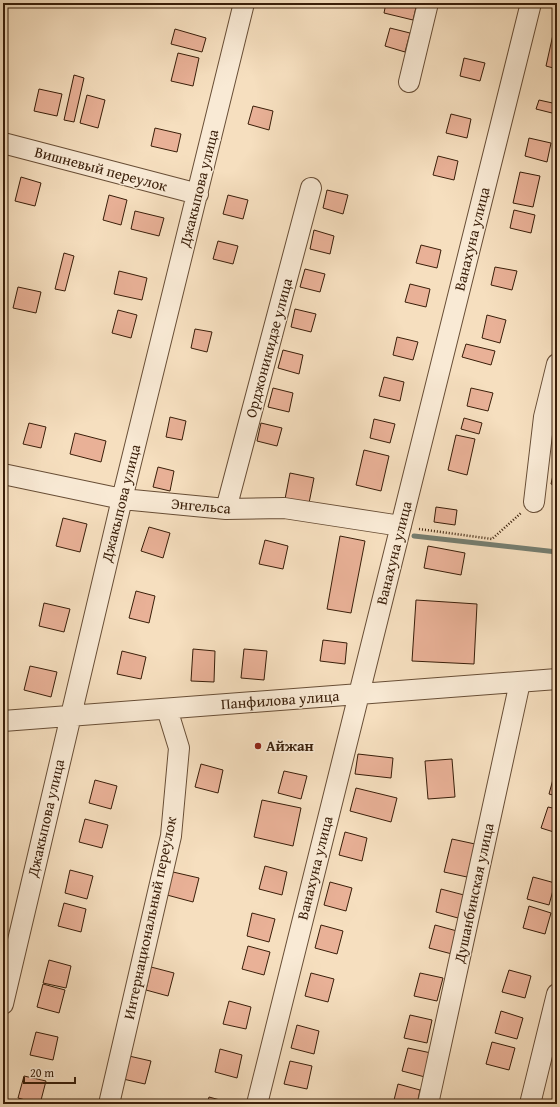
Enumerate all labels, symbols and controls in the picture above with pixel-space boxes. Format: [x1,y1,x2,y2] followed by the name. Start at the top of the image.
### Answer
[174,126,223,250] street label: Джакыпова улица
[32,141,170,196] street label: Вишневый переулок
[448,184,495,293] street label: Ванахуна улица
[240,275,297,420] street label: Орджоникидзе улица
[96,441,145,565] street label: Джакыпова улица
[170,492,233,519] street label: Энгельса
[370,498,417,607] street label: Ванахуна улица
[220,685,341,714] street label: Панфилова улица
[266,735,314,756] place label: Айжан
[253,741,263,751] marker: Айжан
[22,756,69,880] street label: Джакыпова улица
[291,813,338,922] street label: Ванахуна улица
[118,814,181,1021] street label: Интернациональный переулок
[448,820,499,966] street label: Душанбинская улица
[24,1059,75,1085] scale bar
[30,1064,54,1081] text: 20 m

